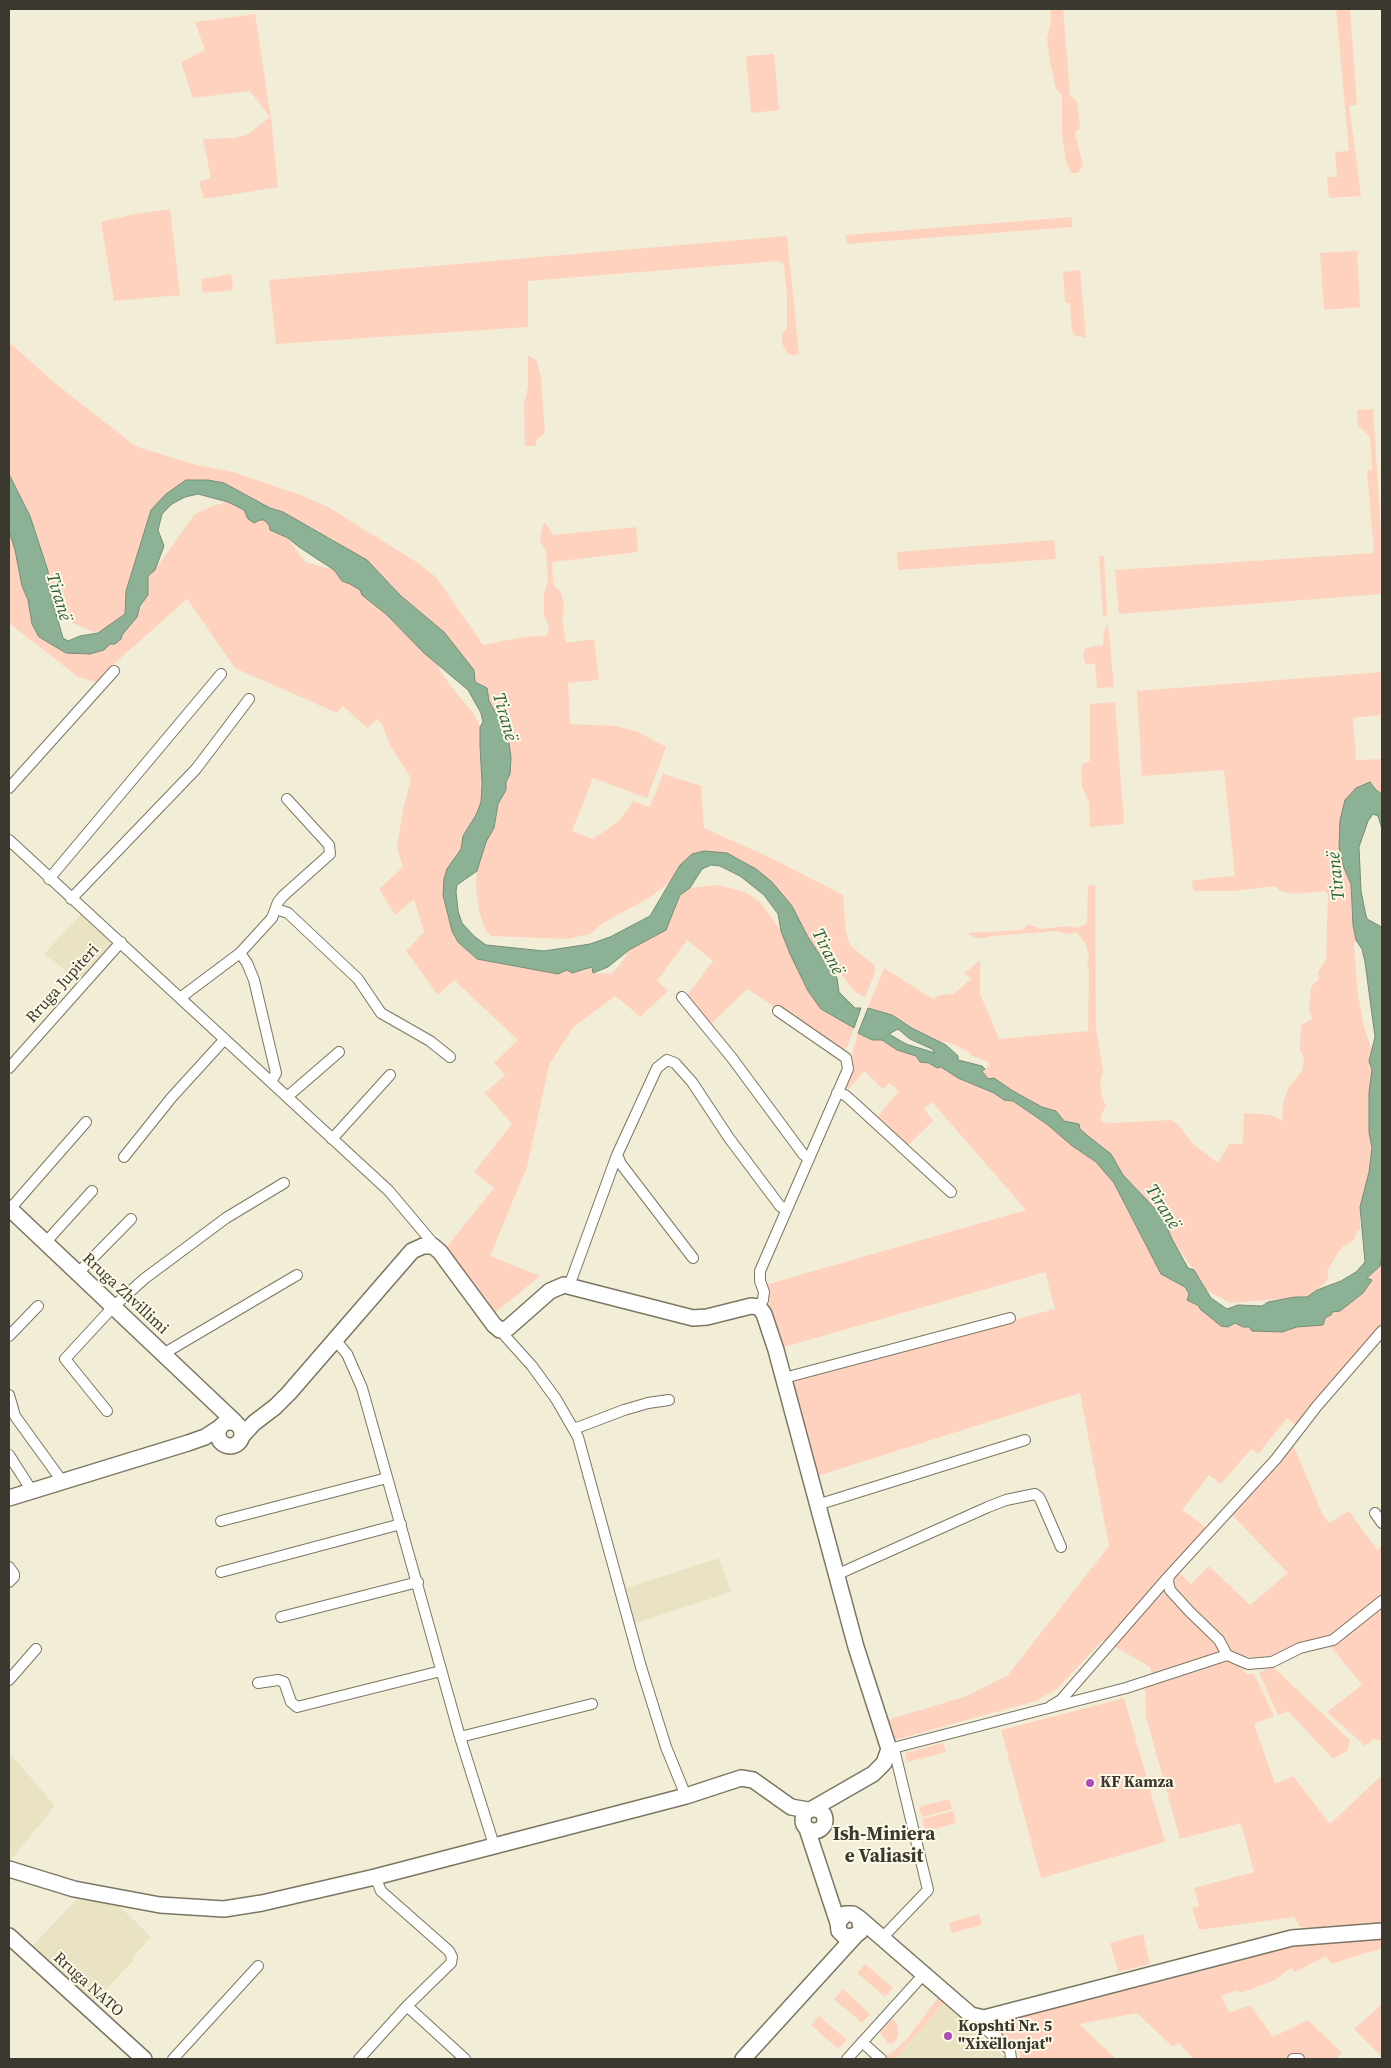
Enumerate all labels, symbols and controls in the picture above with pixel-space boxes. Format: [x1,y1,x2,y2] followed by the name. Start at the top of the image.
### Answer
[41,570,75,624] water label: Tiranë
[487,691,521,743] water label: Tiranë
[1324,851,1350,901] water label: Tiranë
[806,925,848,979] water label: Tiranë
[22,940,104,1028] street label: Rruga Jupiteri
[1140,1181,1184,1233] water label: Tiranë
[78,1249,172,1339] street label: Rruga Zhvillimi
[1100,1773,1174,1793] place label: KF Kamza
[1084,1777,1096,1789] marker: KF Kamza
[833,1824,935,1868] district label: Ish-Miniera e Valiasit
[49,1948,127,2022] street label: Rruga NATO
[958,2017,1052,2055] place label: Kopshti Nr. 5 "Xixëllonjat"
[942,2030,954,2042] marker: Kopshti Nr. 5 "Xixëllonjat"

